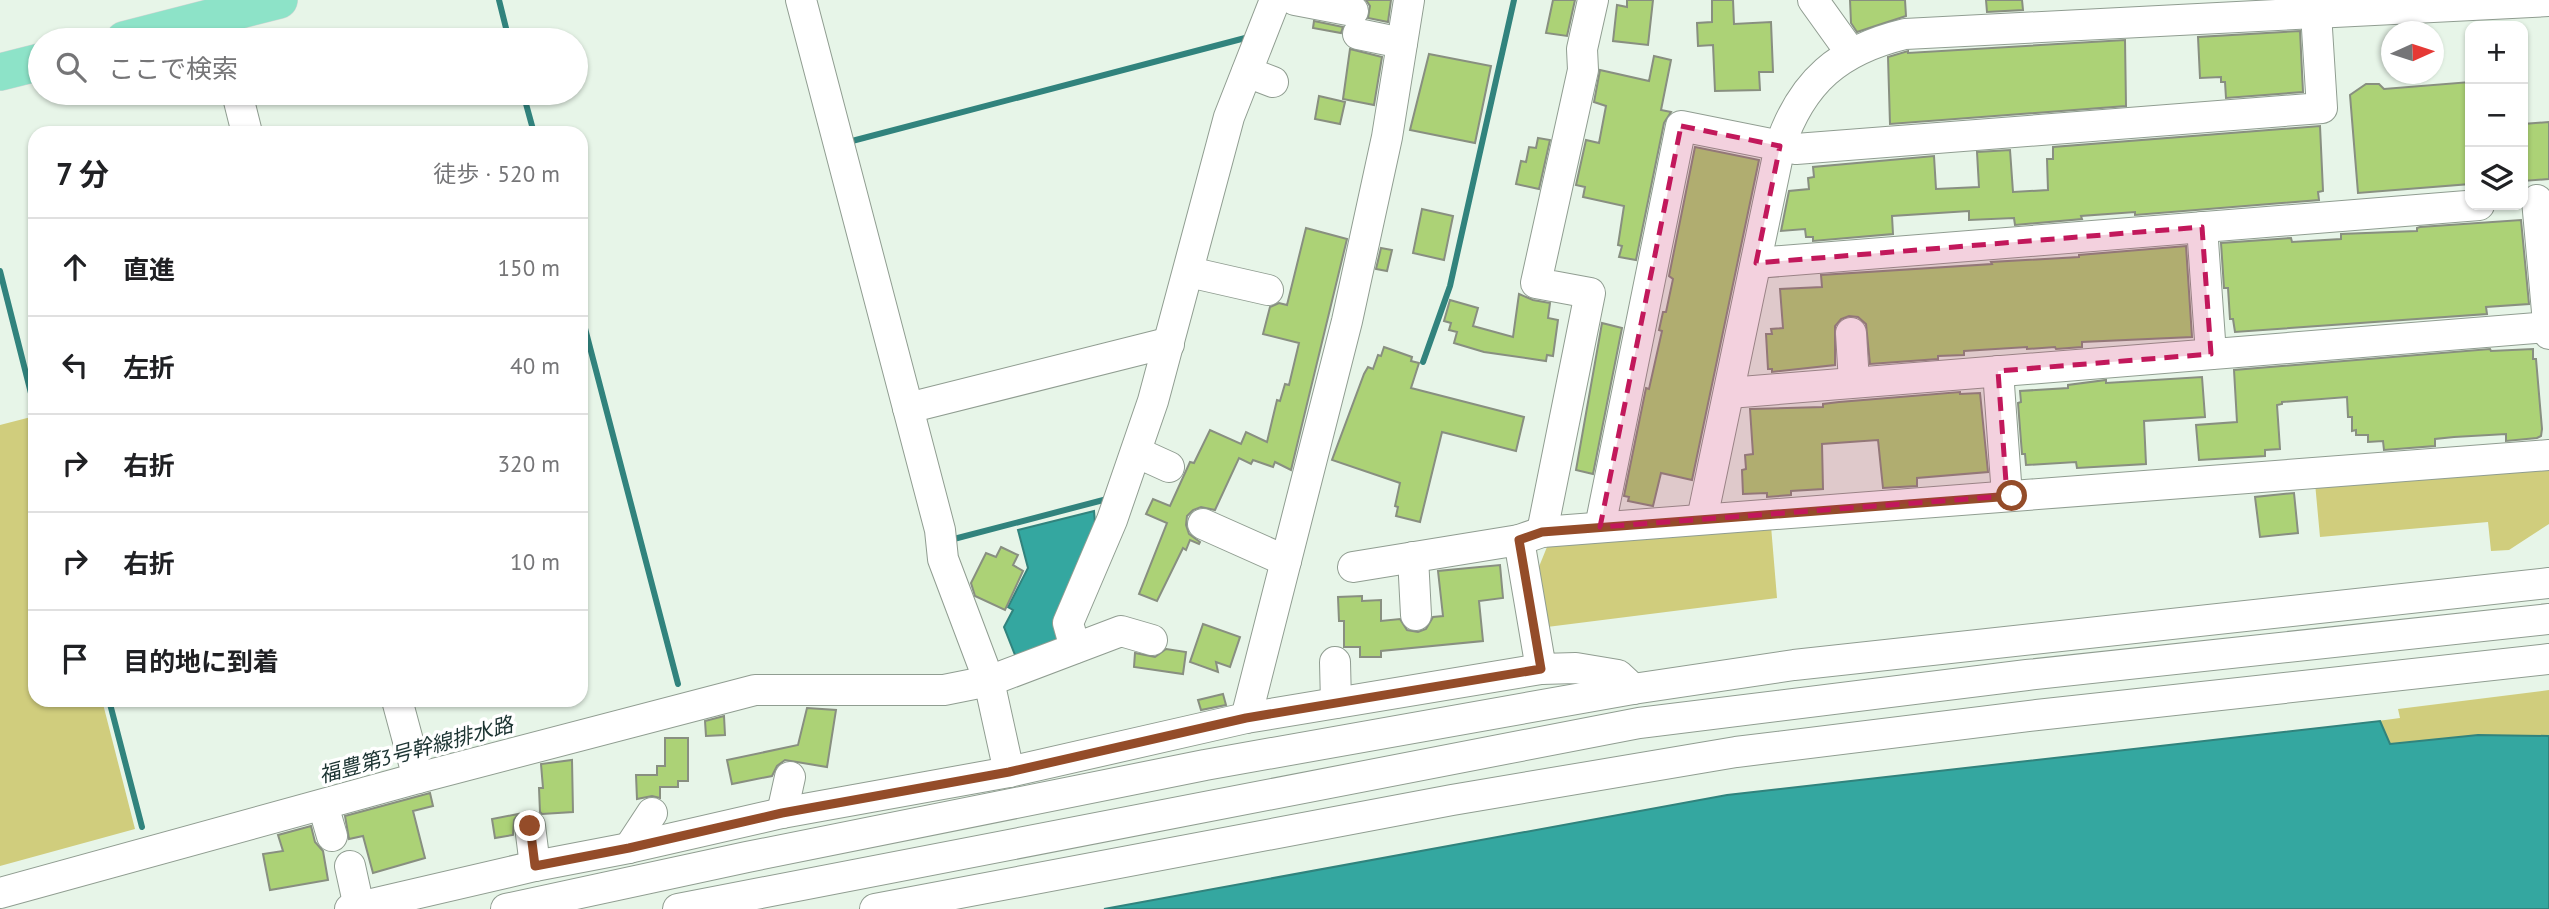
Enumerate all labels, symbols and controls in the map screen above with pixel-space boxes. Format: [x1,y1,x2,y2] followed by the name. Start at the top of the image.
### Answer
[2381,21,2444,84] north arrow
[2465,21,2528,210] map controls
[2465,21,2528,84] button: +
[28,28,588,105] search box
[52,48,90,86] icon: search
[108,52,238,85] text: ここで検索
[2465,84,2528,147] button: −
[2465,147,2528,210] button: layers
[56,154,109,193] text: 7 分
[433,159,560,188] text: 徒歩 · 520 m
[56,248,94,286] icon: ahead
[123,253,175,286] text: 直進
[498,253,560,282] text: 150 m
[56,346,94,384] icon: left
[123,351,175,384] text: 左折
[510,351,560,380] text: 40 m
[56,444,94,482] icon: right
[123,449,175,482] text: 右折
[498,449,560,478] text: 320 m
[1996,480,2027,511] route start
[56,542,94,580] icon: right
[123,547,175,580] text: 右折
[510,547,560,576] text: 10 m
[56,640,94,678] icon: arrive
[123,645,279,678] text: 目的地に到着
[316,710,518,788] water label: 福豊第3号幹線排水路
[514,810,545,841] route end

